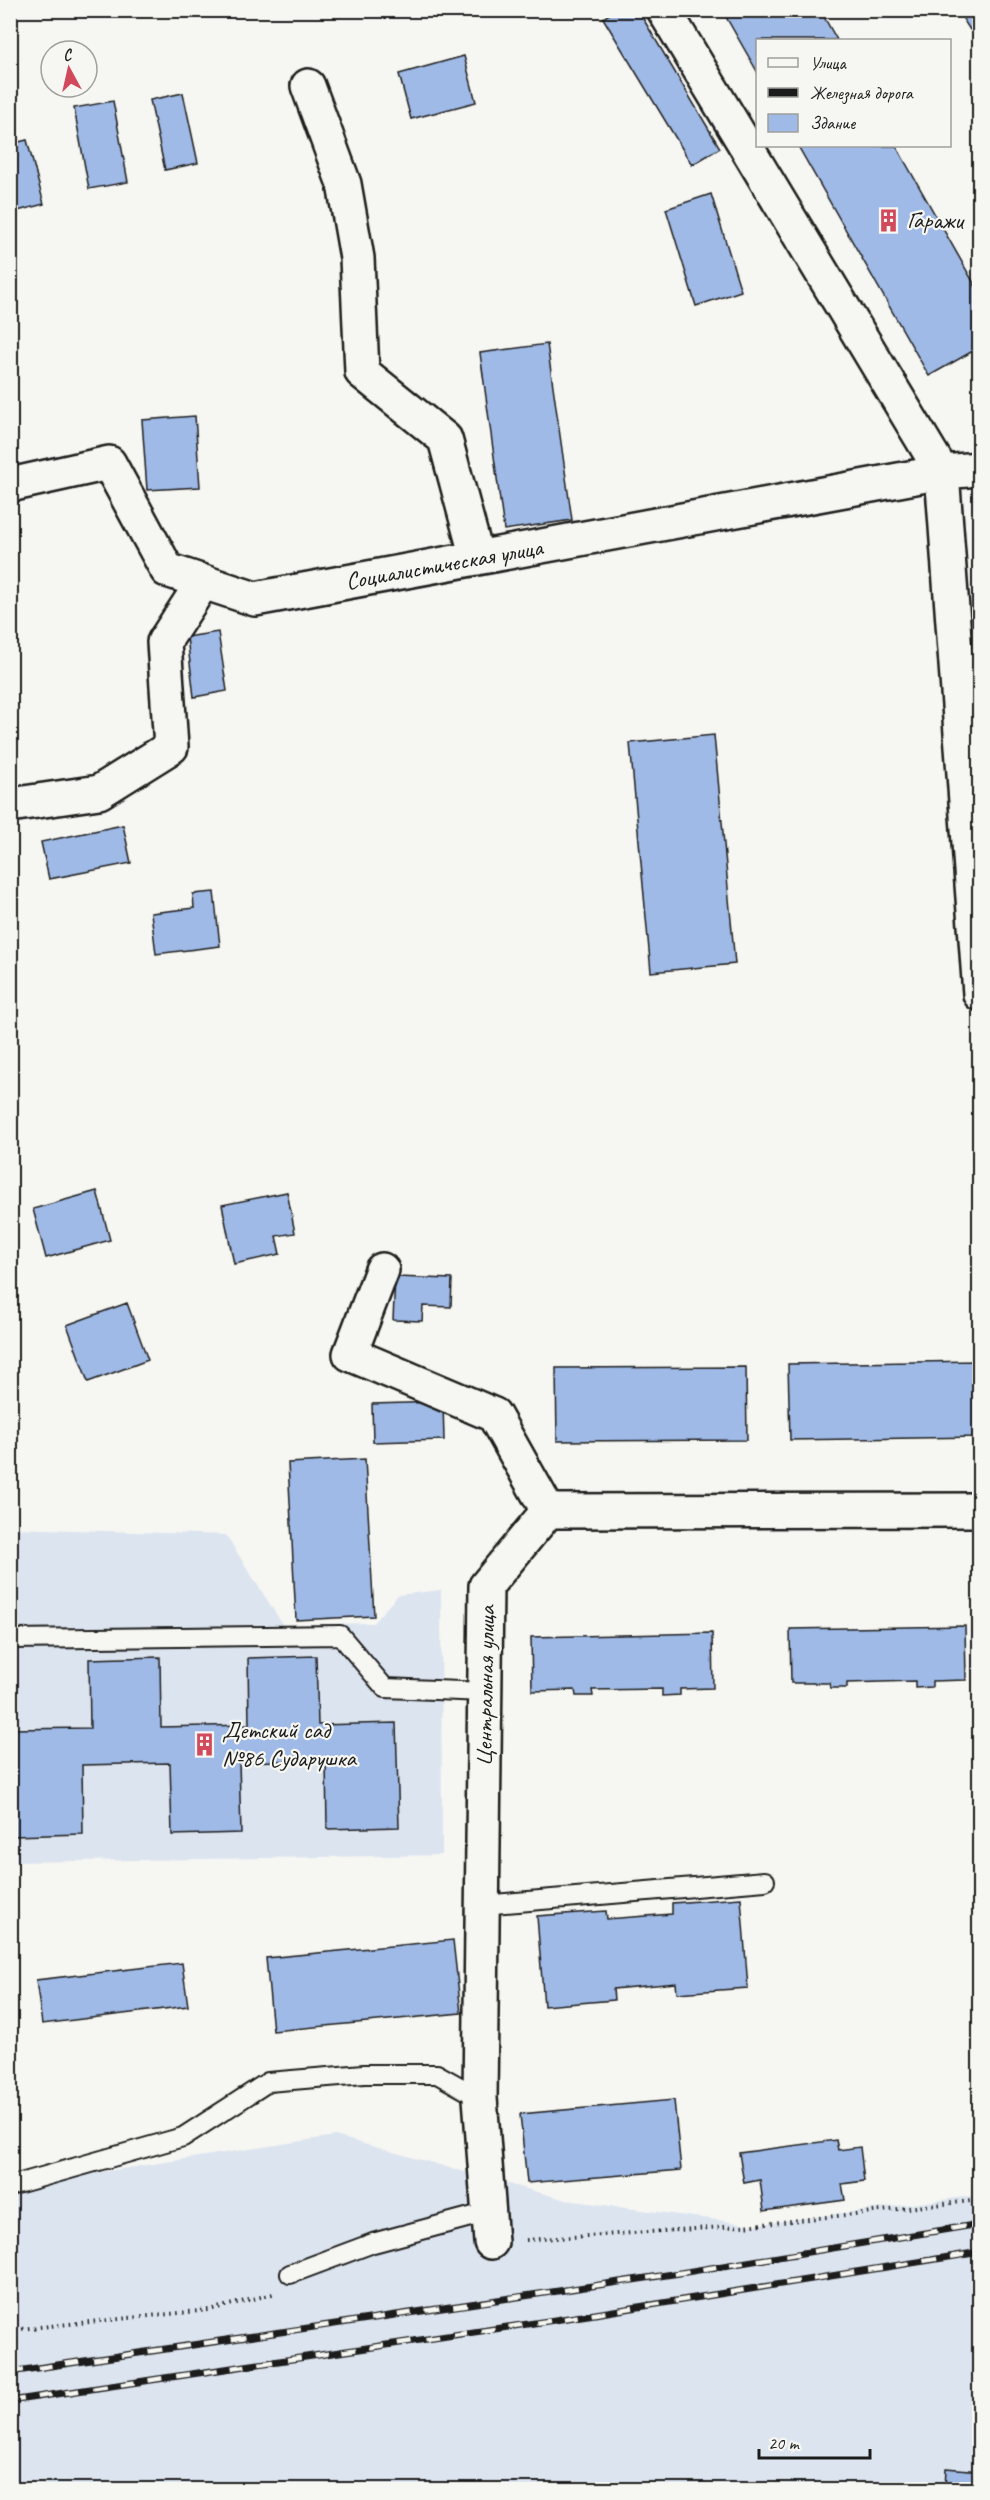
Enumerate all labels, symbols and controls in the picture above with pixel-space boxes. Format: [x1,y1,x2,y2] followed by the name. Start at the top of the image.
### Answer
[39,39,99,99] north arrow
[756,39,951,147] legend
[62,44,74,66] text: С
[810,52,847,74] text: Улица
[810,82,914,105] text: Железная дорога
[810,112,856,134] text: Здание
[907,205,965,235] place label: Гаражи
[876,207,902,233] building icon: Гаражи
[343,532,546,596] street label: Социалистическая улица
[469,1604,501,1767] street label: Центральная улица
[222,1715,357,1773] place label: Детский сад №86 Сударушка
[191,1731,217,1757] building icon: Детский сад №86 Сударушка
[759,2422,870,2460] scale bar
[768,2432,801,2454] text: 20 m

